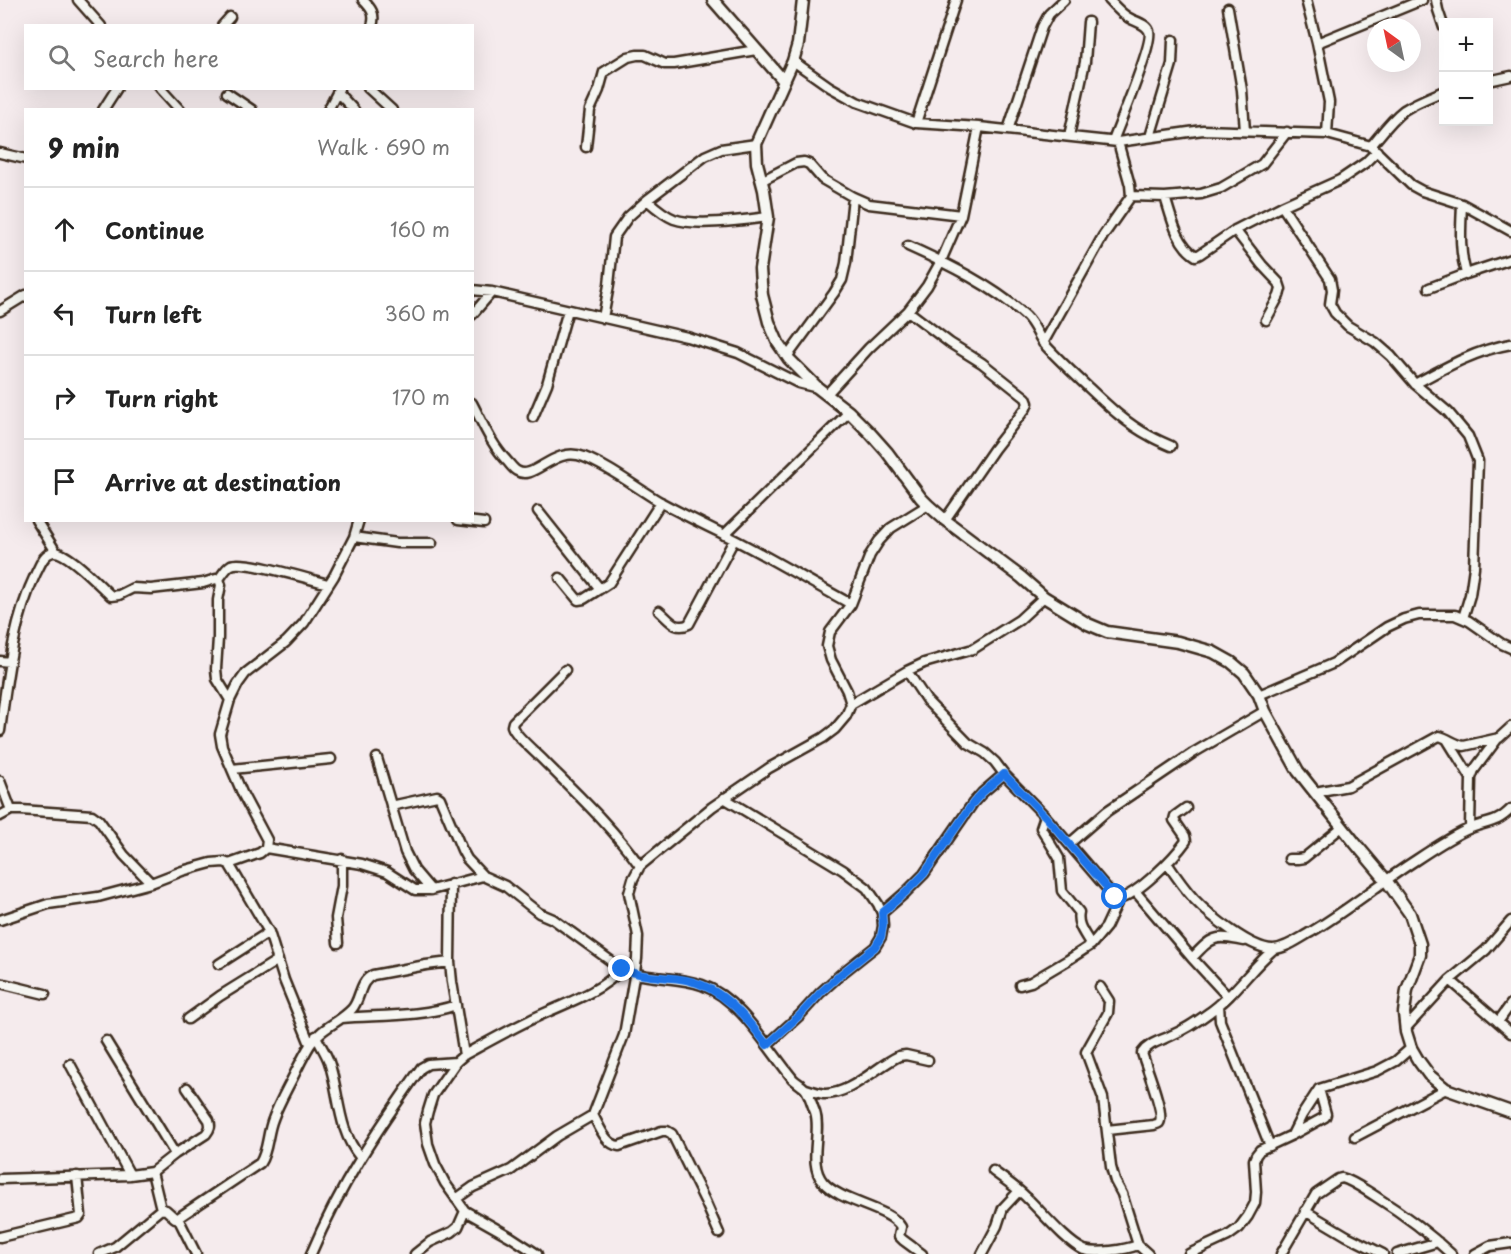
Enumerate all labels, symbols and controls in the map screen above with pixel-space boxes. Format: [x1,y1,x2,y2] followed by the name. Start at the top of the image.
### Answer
[1367,18,1421,72] north arrow
[1439,18,1493,126] map controls
[1439,18,1493,72] button: +
[24,24,474,90] search box
[45,41,78,74] icon: search
[93,41,219,74] text: Search here
[1439,72,1493,126] button: −
[48,128,120,167] text: 9 min
[317,132,450,162] text: Walk · 690 m
[48,213,81,246] icon: ahead
[105,213,204,246] text: Continue
[390,214,450,244] text: 160 m
[48,297,81,330] icon: left
[105,297,202,330] text: Turn left
[384,298,450,328] text: 360 m
[48,381,81,414] icon: right
[105,381,218,414] text: Turn right
[392,382,450,412] text: 170 m
[48,465,81,498] icon: arrive
[105,465,341,498] text: Arrive at destination
[1101,883,1127,909] route start
[608,955,634,981] route end

